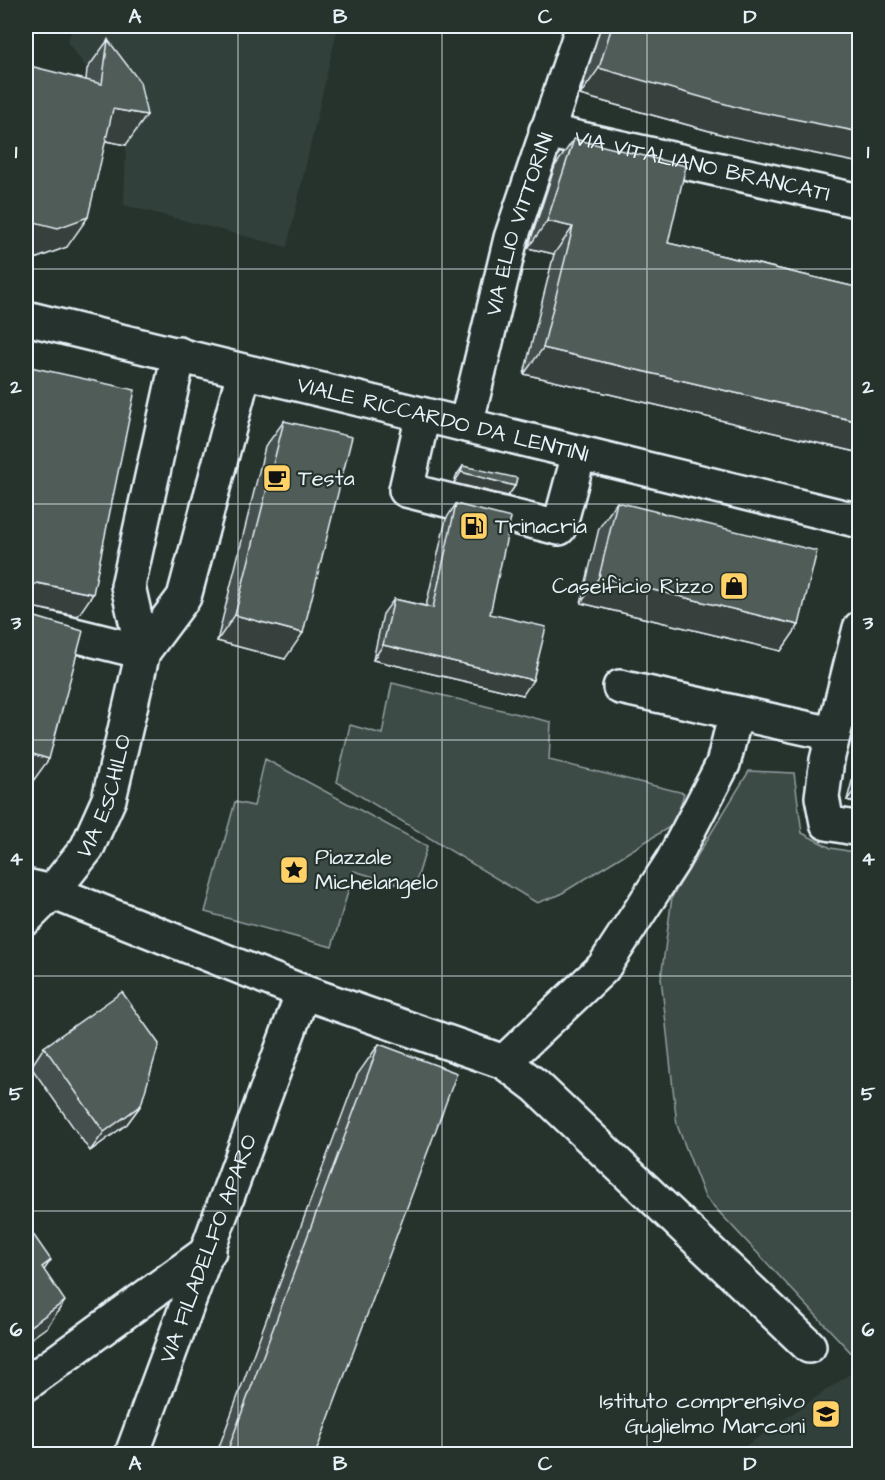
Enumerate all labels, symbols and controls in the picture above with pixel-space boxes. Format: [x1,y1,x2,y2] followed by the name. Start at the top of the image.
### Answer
[129,3,142,31] text: A
[333,3,348,31] text: B
[538,3,553,31] text: C
[744,3,757,31] text: D
[571,122,833,209] street label: VIA VITALIANO BRANCATI
[477,128,561,319] street label: VIA ELIO VITTORINI
[15,138,18,166] text: 1
[867,138,870,166] text: 1
[294,369,592,470] street label: VIALE RICCARDO DA LENTINI
[9,373,22,401] text: 2
[861,373,874,401] text: 2
[261,462,293,494] cafe icon: Testa
[298,463,355,494] place label: Testa
[458,510,490,542] fuel station icon: Trinacria
[495,511,587,542] place label: Trinacria
[718,570,750,602] shop icon: Caseificio Rizzo
[552,571,714,602] place label: Caseificio Rizzo
[10,609,22,637] text: 3
[862,609,874,637] text: 3
[69,731,139,865] street label: VIA ESCHILO
[315,842,439,899] place label: Piazzale Michelangelo
[9,845,23,873] text: 4
[861,845,875,873] text: 4
[278,854,310,886] place icon: Piazzale Michelangelo
[9,1080,24,1108] text: 5
[861,1080,876,1108] text: 5
[151,1130,265,1367] street label: VIA FILADELFO APARO
[10,1316,23,1344] text: 6
[862,1316,875,1344] text: 6
[599,1386,806,1443] place label: Istituto comprensivo Guglielmo Marconi
[810,1398,842,1430] school or university icon: Istituto comprensivo Guglielmo Marconi
[129,1450,142,1478] text: A
[333,1450,348,1478] text: B
[538,1450,553,1478] text: C
[744,1450,757,1478] text: D

